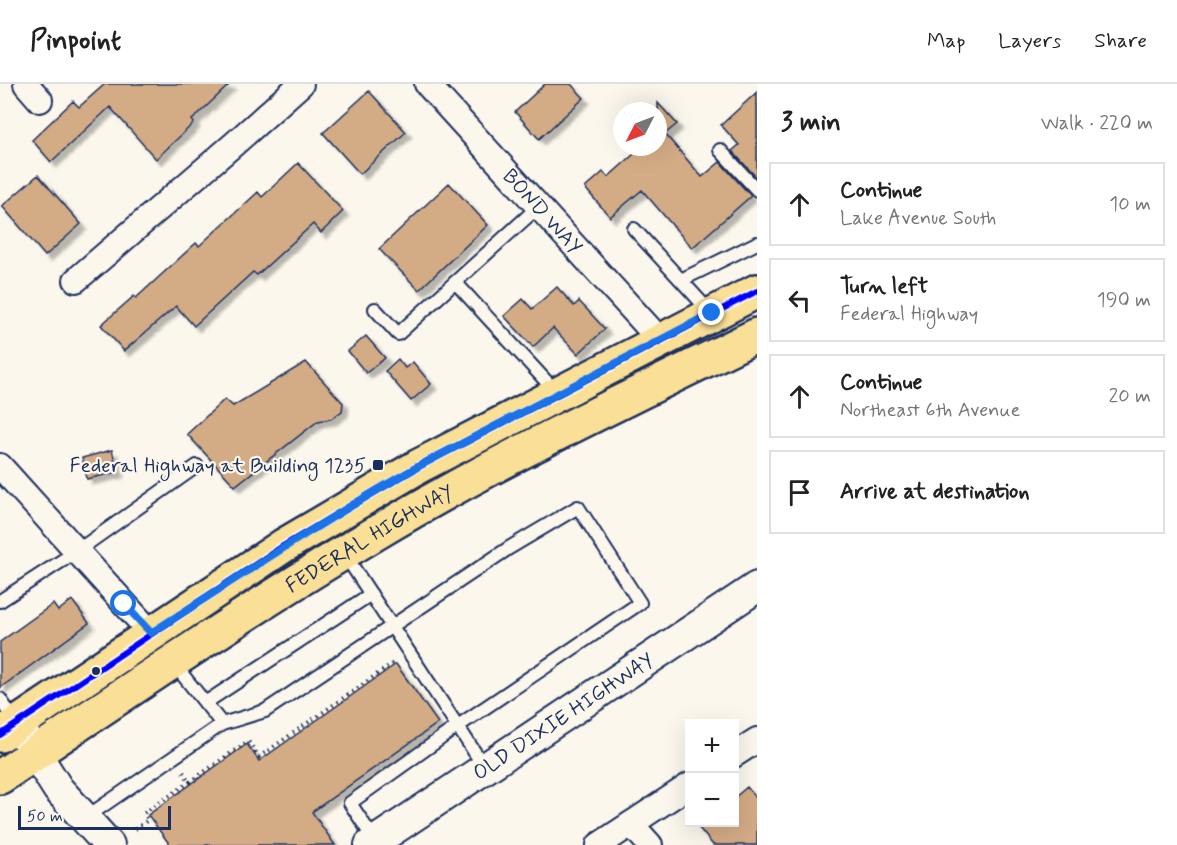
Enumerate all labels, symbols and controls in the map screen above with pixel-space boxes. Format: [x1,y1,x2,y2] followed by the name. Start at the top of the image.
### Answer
[30,23,121,60] text: Pinpoint
[927,27,965,55] text: Map
[998,27,1061,55] text: Layers
[1094,27,1147,55] text: Share
[613,102,667,156] north arrow
[781,106,841,140] text: 3 min
[1041,110,1153,137] text: Walk · 220 m
[496,163,589,261] street label: BOND WAY
[840,177,922,205] text: Continue
[783,188,816,221] icon: ahead
[1109,191,1151,218] text: 10 m
[840,205,996,232] text: Lake Avenue South
[840,273,928,301] text: Turn left
[783,284,816,317] icon: left
[1097,287,1151,314] text: 190 m
[698,299,724,325] route end
[840,301,978,328] text: Federal Highway
[840,369,922,397] text: Continue
[783,380,816,413] icon: ahead
[1108,383,1151,410] text: 20 m
[840,397,1020,424] text: Northeast 6th Avenue
[70,452,366,481] place label: Federal Highway at Building 1235
[371,458,385,472] marker: Federal Highway at Building 1235
[783,476,816,509] icon: arrive
[280,478,459,600] street label: FEDERAL HIGHWAY
[840,478,1030,506] text: Arrive at destination
[110,590,136,616] route start
[468,647,660,788] street label: OLD DIXIE HIGHWAY
[90,665,102,677] unlabelled marker
[685,719,739,827] map controls
[685,719,739,773] button: +
[685,773,739,827] button: −
[18,803,171,830] scale bar
[27,806,63,827] text: 50 m

